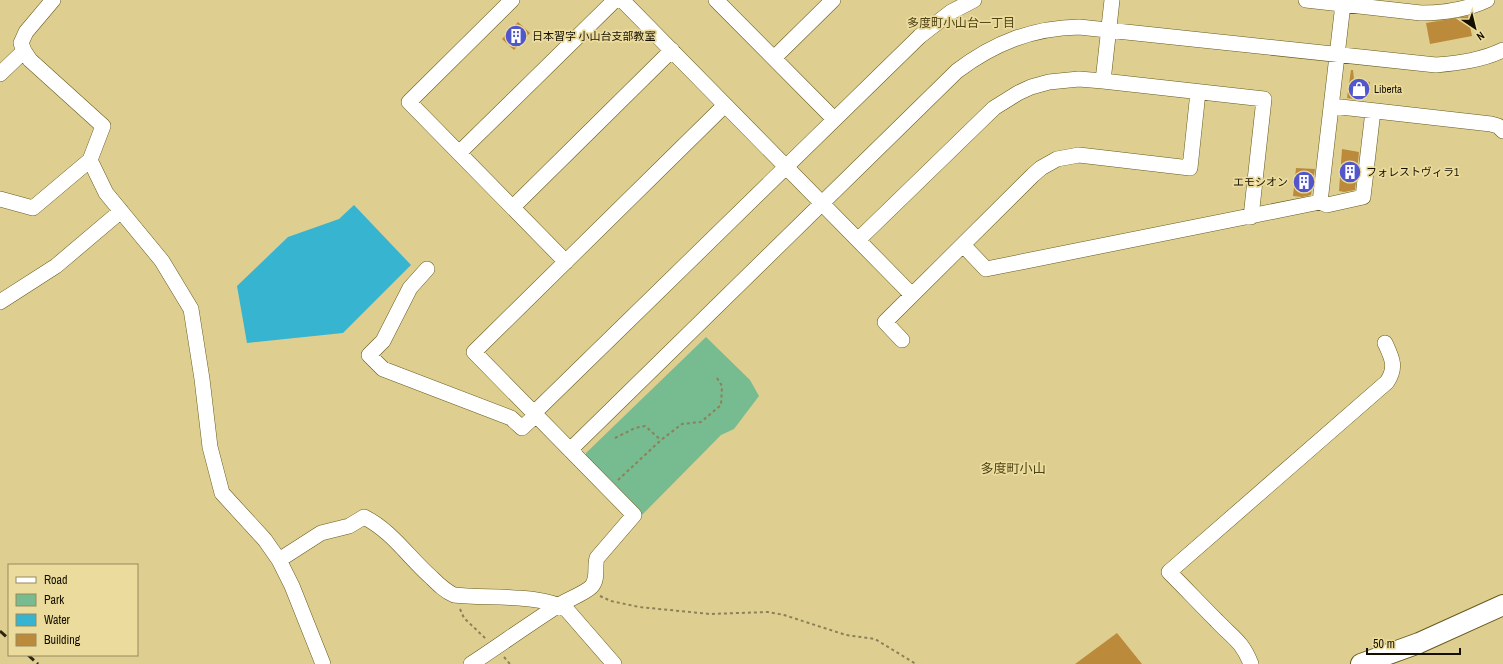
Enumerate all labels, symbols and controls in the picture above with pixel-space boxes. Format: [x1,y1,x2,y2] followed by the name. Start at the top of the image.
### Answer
[1455,8,1495,48] north arrow
[907,15,1015,31] district label: 多度町小山台一丁目
[503,23,529,49] building icon: 日本習字 小山台支部教室
[532,29,656,43] place label: 日本習字 小山台支部教室
[1474,29,1487,44] text: N
[1346,76,1372,102] shop icon: Liberta
[1374,82,1402,96] place label: Liberta
[1337,159,1363,185] building icon: フォレストヴィラ1
[1366,165,1459,179] place label: フォレストヴィラ1
[1291,169,1317,195] building icon: エモシオン
[1233,175,1288,189] place label: エモシオン
[980,460,1046,477] district label: 多度町小山
[8,564,138,656] legend
[44,572,68,588] text: Road
[44,592,64,608] text: Park
[44,612,71,628] text: Water
[1367,630,1460,656] scale bar
[44,632,81,648] text: Building
[1373,636,1395,652] text: 50 m

